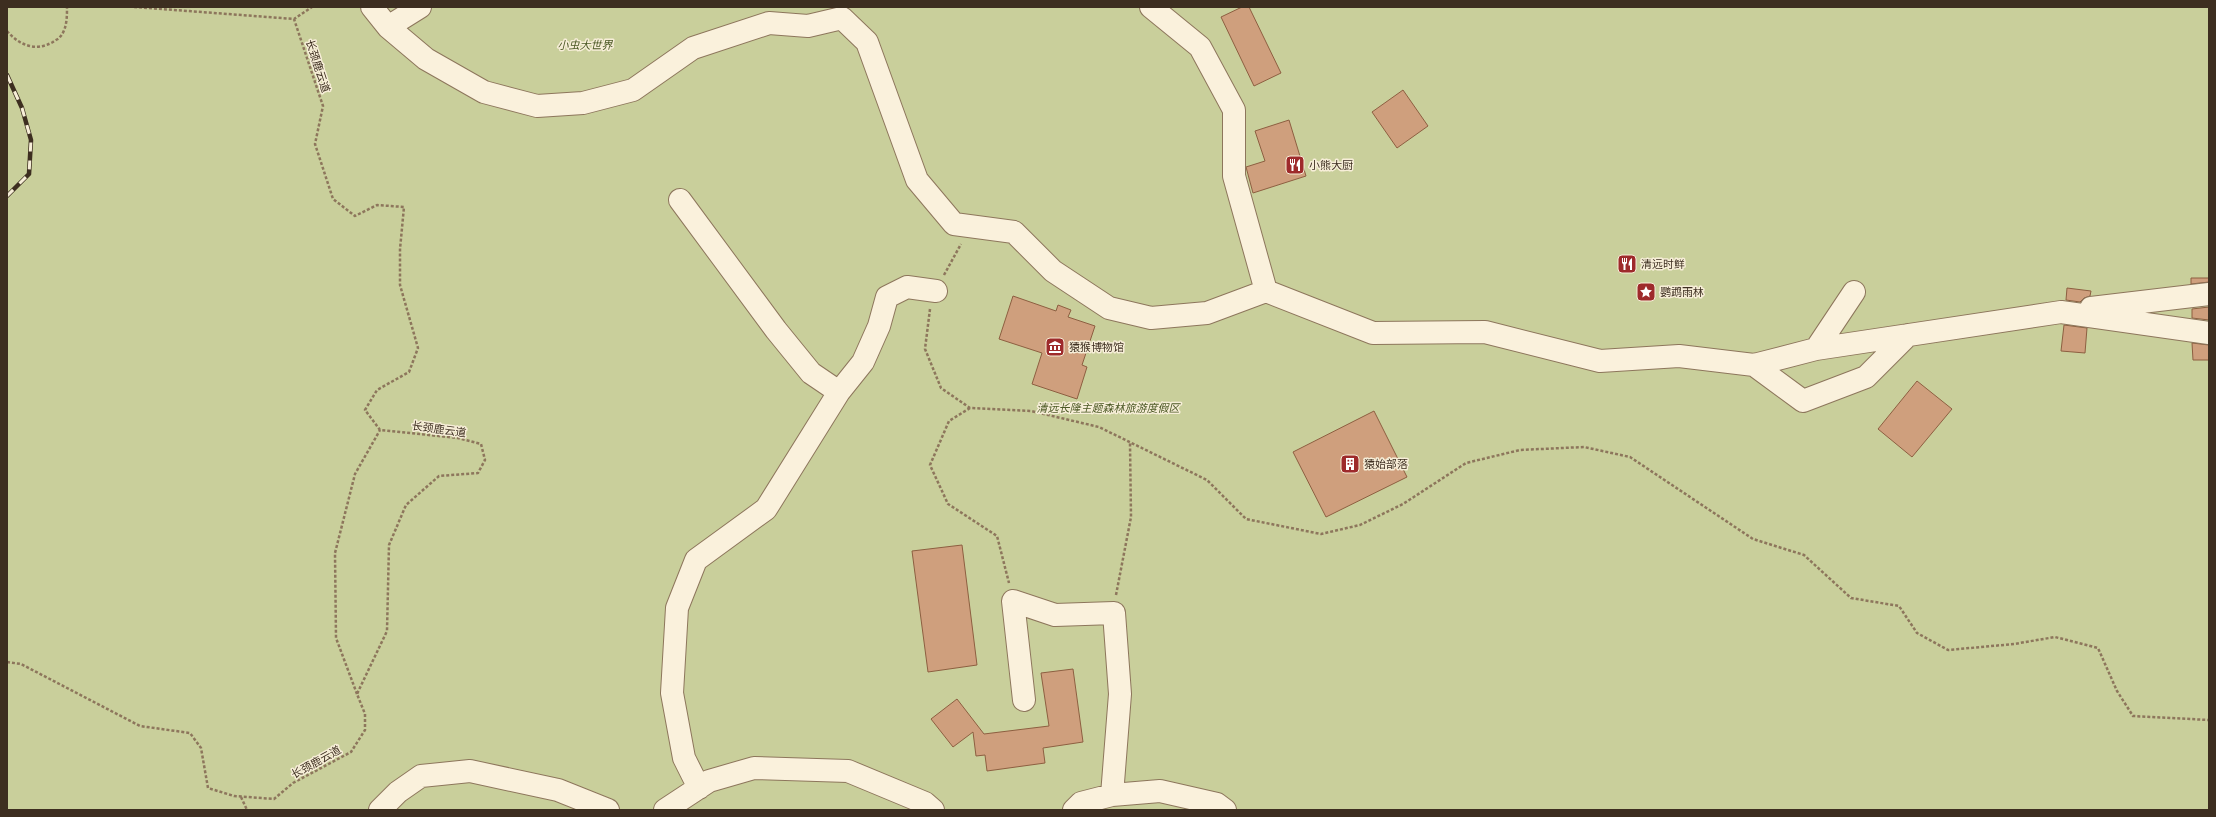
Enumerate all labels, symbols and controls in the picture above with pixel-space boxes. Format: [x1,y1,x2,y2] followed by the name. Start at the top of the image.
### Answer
[303,38,333,94] street label: 长颈鹿云道
[558,38,613,52] park label: 小虫大世界
[1284,154,1306,176] restaurant icon: 小熊大厨
[1309,158,1353,172] place label: 小熊大厨
[1616,253,1638,275] restaurant icon: 清远时鲜
[1641,257,1685,271] place label: 清远时鲜
[1635,281,1657,303] place icon: 鹦鹉雨林
[1660,285,1704,299] place label: 鹦鹉雨林
[1044,336,1066,358] museum icon: 猿猴博物馆
[1069,340,1124,354] place label: 猿猴博物馆
[1037,401,1181,415] park label: 清远长隆主题森林旅游度假区
[411,418,467,440] street label: 长颈鹿云道
[1339,453,1361,475] building icon: 猿始部落
[1364,457,1408,471] place label: 猿始部落
[289,743,343,781] street label: 长颈鹿云道

